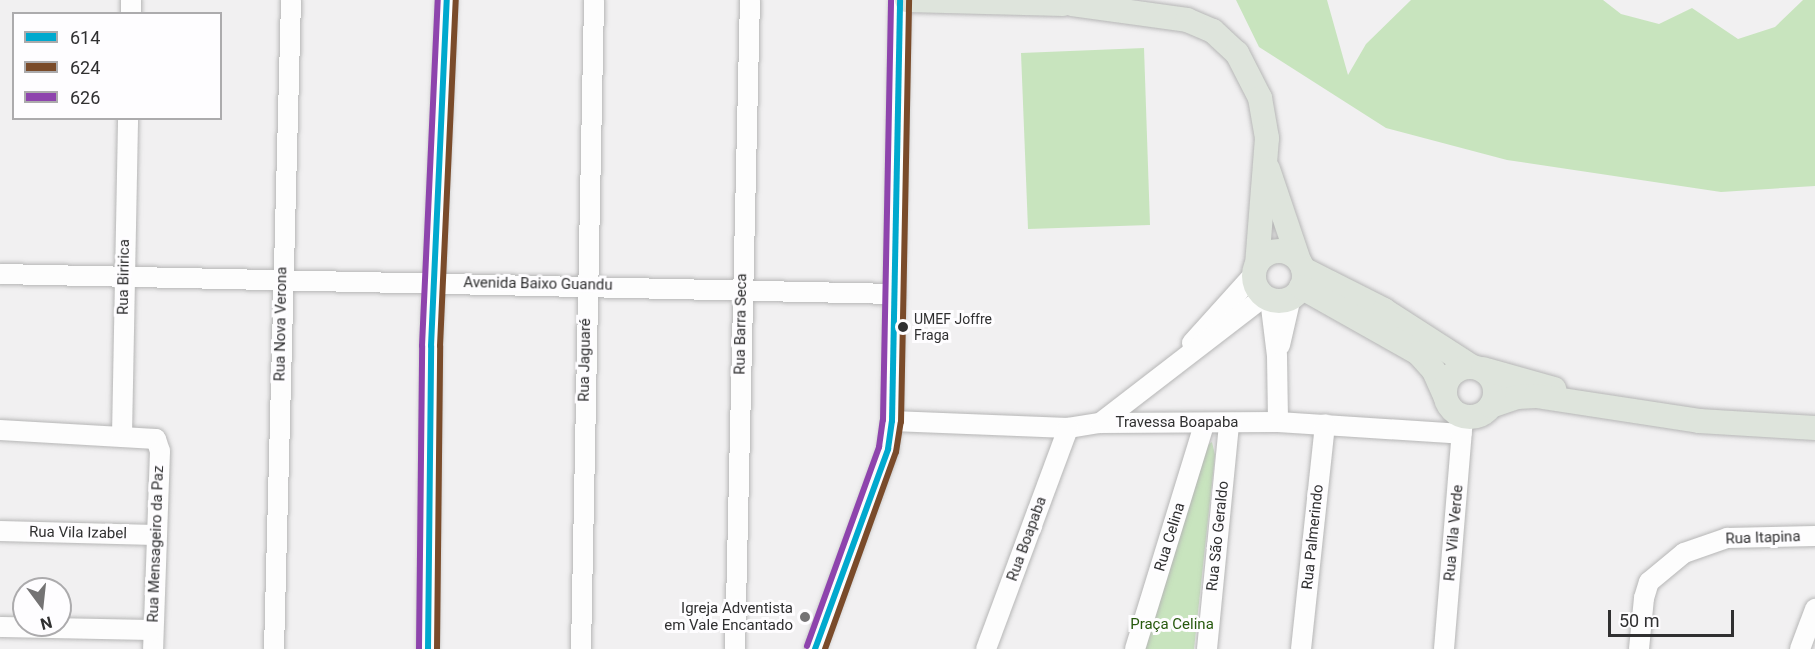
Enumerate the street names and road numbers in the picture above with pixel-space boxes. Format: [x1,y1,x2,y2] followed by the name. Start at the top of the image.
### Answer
[114,239,134,315] street label: Rua Biririca
[271,267,291,381] street label: Rua Nova Verona
[731,273,751,375] street label: Rua Barra Seca
[463,274,613,294] street label: Avenida Baixo Guandu
[575,318,595,402] street label: Rua Jaguaré
[1116,414,1238,432] street label: Travessa Boapaba
[144,465,168,623] street label: Rua Mensageiro da Paz
[1203,480,1233,592] street label: Rua São Geraldo
[1299,483,1327,591] street label: Rua Palmerindo
[1441,484,1467,582] street label: Rua Vila Verde
[1003,494,1051,584] street label: Rua Boapaba
[1151,500,1189,574] street label: Rua Celina
[29,523,127,543] street label: Rua Vila Izabel
[1725,528,1801,548] street label: Rua Itapina

